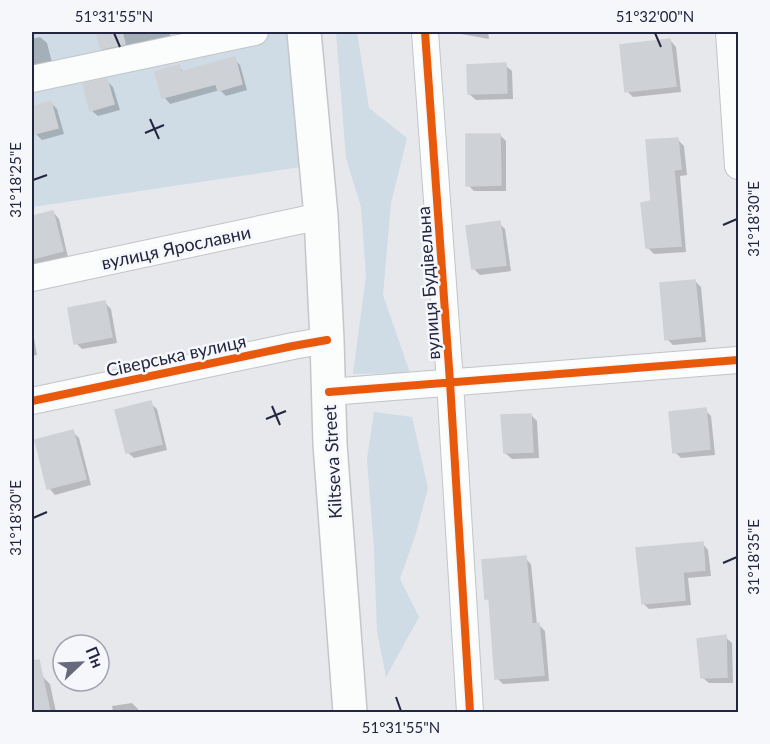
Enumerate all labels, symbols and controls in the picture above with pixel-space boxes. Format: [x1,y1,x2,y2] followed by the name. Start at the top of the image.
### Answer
[75,7,153,25] text: 51°31'55"N
[616,7,694,25] text: 51°32'00"N
[6,142,24,218] text: 31°18'25"E
[744,181,762,257] text: 31°18'30"E
[412,206,444,360] street label: вулиця Будівельна
[99,220,253,274] street label: вулиця Ярославни
[104,329,248,381] street label: Сіверська вулиця
[318,404,346,520] street label: Kiltseva Street
[6,480,24,556] text: 31°18'30"E
[744,519,762,595] text: 31°18'35"E
[51,633,111,693] north arrow
[82,644,108,670] text: Пн
[362,718,440,736] text: 51°31'55"N

